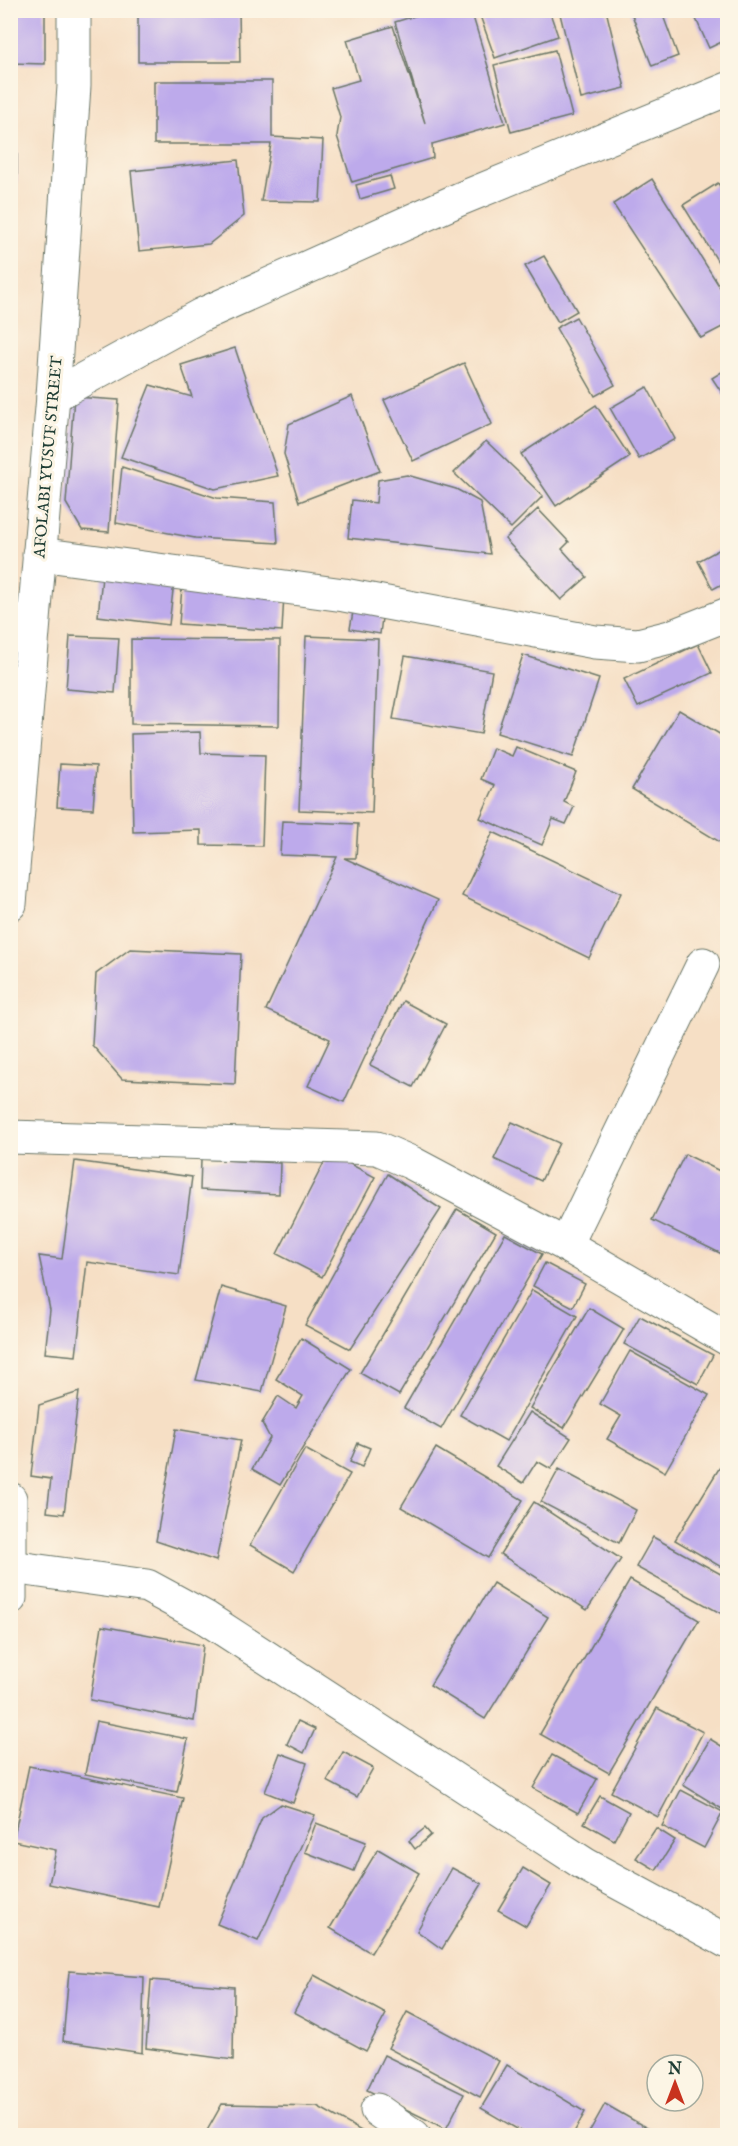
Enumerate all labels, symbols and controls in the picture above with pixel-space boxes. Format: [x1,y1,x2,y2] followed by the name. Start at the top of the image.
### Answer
[30,355,68,560] street label: AFOLABI YUSUF STREET
[645,2053,705,2113] north arrow
[667,2060,682,2080] text: N

